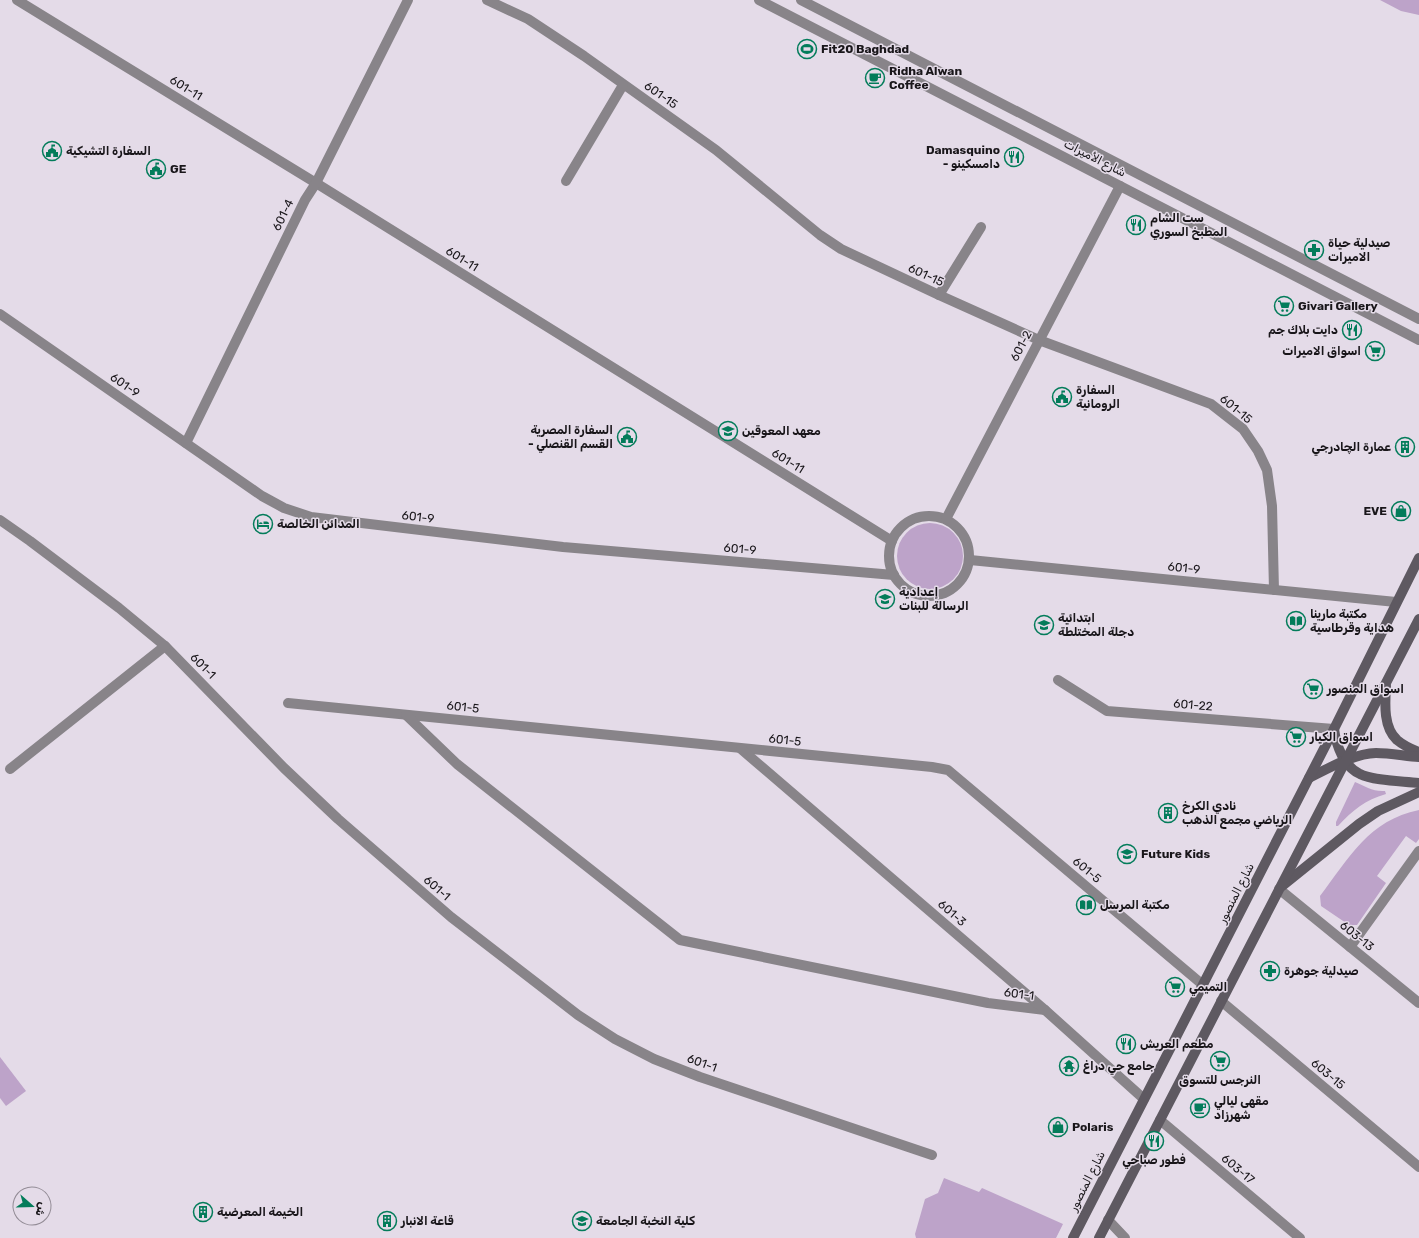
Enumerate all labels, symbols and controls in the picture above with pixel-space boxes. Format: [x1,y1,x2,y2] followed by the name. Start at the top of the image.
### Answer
[796,38,818,60] sports icon: Fit20 Baghdad
[821,42,909,56] place label: Fit20 Baghdad
[889,64,962,92] place label: Ridha Alwan Coffee
[864,67,886,89] cafe icon: Ridha Alwan Coffee
[167,73,205,103] street label: 601-11
[642,78,680,112] street label: 601-15
[1061,136,1128,181] street label: شارع الأميرات
[41,140,63,162] public building icon: السفارة التشيكية
[926,143,1000,171] place label: Damasquino - دامسكينو
[66,144,151,158] place label: السفارة التشيكية
[1003,146,1025,168] restaurant icon: Damasquino - دامسكينو
[145,158,167,180] public building icon: GE
[170,162,187,176] place label: GE
[269,197,297,233] street label: 601-4
[1150,211,1227,241] place label: ست الشام المطبخ السوري
[1125,214,1147,236] restaurant icon: ست الشام المطبخ السوري
[1328,236,1391,264] place label: صيدلية حياة الاميرات
[1303,239,1325,261] pharmacy icon: صيدلية حياة الاميرات
[443,244,481,274] street label: 601-11
[906,261,946,289] street label: 601-15
[1273,295,1295,317] supermarket icon: Givari Gallery
[1298,299,1378,313] place label: Givari Gallery
[1341,319,1363,341] restaurant icon: دايت بلاك جم
[1268,323,1338,338] place label: دايت بلاك جم
[1007,328,1035,364] street label: 601-2
[1364,340,1386,362] supermarket icon: اسواق الاميرات
[1282,344,1361,358] place label: اسواق الاميرات
[108,370,142,400] street label: 601-9
[1076,383,1120,411] place label: السفارة الرومانية
[1051,386,1073,408] public building icon: السفارة الرومانية
[1217,392,1255,426] street label: 601-15
[717,420,739,442] school or university icon: معهد المعوقين
[528,423,613,453] place label: السفارة المصرية - القسم القنصلي
[742,424,821,438] place label: معهد المعوقين
[616,426,638,448] public building icon: السفارة المصرية - القسم القنصلي
[1394,436,1416,458] building icon: عمارة الچادرجي
[1312,440,1391,456] place label: عمارة الچادرجي
[769,446,807,476] street label: 601-11
[1390,500,1412,522] shop icon: EVE
[1363,504,1387,518] place label: EVE
[401,508,435,526] street label: 601-9
[252,513,274,535] hotel icon: المدائن الخالصة
[277,517,360,531] place label: المدائن الخالصة
[723,541,757,557] street label: 601-9
[1167,559,1201,577] street label: 601-9
[899,585,969,613] place label: إعدادية الرسالة للبنات
[874,588,896,610] school or university icon: إعدادية الرسالة للبنات
[1310,607,1394,635] place label: مكتبة مارينا هداية وقرطاسية
[1285,610,1307,632] library icon: مكتبة مارينا هداية وقرطاسية
[1058,611,1134,639] place label: ابتدائية دجلة المختلطة
[1033,614,1055,636] school or university icon: ابتدائية دجلة المختلطة
[187,650,219,682] street label: 601-1
[1302,678,1324,700] supermarket icon: اسواق المنصور
[1326,682,1404,696] place label: اسواق المنصور
[1173,696,1213,714] street label: 601-22
[446,698,480,716] street label: 601-5
[1285,726,1307,748] supermarket icon: اسواق الكيار
[1309,730,1373,744] place label: اسواق الكيار
[768,731,802,749] street label: 601-5
[1182,799,1292,829] place label: نادي الكرخ الرياضي مجمع الذهب
[1157,802,1179,824] building icon: نادي الكرخ الرياضي مجمع الذهب
[1116,843,1138,865] school or university icon: Future Kids
[1141,847,1210,861] place label: Future Kids
[1070,854,1104,886] street label: 601-5
[1214,861,1259,927] street label: شارع المنصور
[421,873,453,903] street label: 601-1
[1075,894,1097,916] library icon: مكتبة المرسل
[935,897,969,929] street label: 601-3
[1100,898,1170,912] place label: مكتبة المرسل
[1337,918,1377,954] street label: 603-13
[1259,960,1281,982] pharmacy icon: صيدلية جوهرة
[1284,964,1359,978] place label: صيدلية جوهرة
[1164,976,1186,998] supermarket icon: التميمي
[1189,980,1227,996] place label: التميمي
[1003,985,1035,1003] street label: 601-1
[1115,1033,1137,1055] restaurant icon: مطعم العريش
[1140,1037,1213,1052] place label: مطعم العريش
[1209,1050,1231,1072] supermarket icon: النرجس للتسوق
[685,1051,719,1075] street label: 601-1
[1058,1055,1080,1077] temple icon: جامع حي دراغ
[1308,1056,1348,1092] street label: 603-15
[1083,1059,1155,1075] place label: جامع حي دراغ
[1179,1073,1261,1087] place label: النرجس للتسوق
[1214,1094,1269,1122] place label: مقهى ليالي شهرزاد
[1189,1097,1211,1119] cafe icon: مقهى ليالي شهرزاد
[1047,1116,1069,1138] shop icon: Polaris
[1072,1120,1114,1134] place label: Polaris
[1143,1130,1165,1152] restaurant icon: فطور صباحي
[1065,1149,1110,1215] street label: شارع المنصور
[1219,1151,1257,1187] street label: 603-17
[1122,1153,1186,1169] place label: فطور صباحي
[12,1186,52,1226] north arrow
[32,1200,49,1218] text: ش
[192,1201,214,1223] building icon: الخيمة المعرضية
[217,1205,303,1219] place label: الخيمة المعرضية
[376,1210,398,1232] building icon: قاعة الانبار
[571,1210,593,1232] school or university icon: كلية النخبة الجامعة
[400,1214,454,1228] place label: قاعة الانبار
[596,1214,695,1228] place label: كلية النخبة الجامعة

